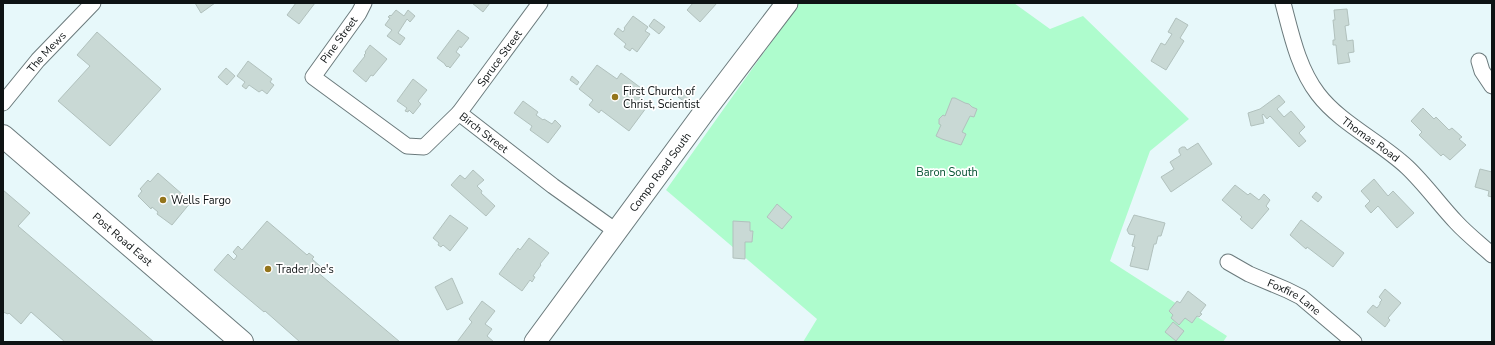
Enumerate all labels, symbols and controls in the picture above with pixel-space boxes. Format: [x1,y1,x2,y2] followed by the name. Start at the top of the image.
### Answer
[317,13,361,66] street label: Pine Street
[473,27,525,90] street label: Spruce Street
[23,28,69,76] street label: The Mews
[623,84,700,112] place label: First Church of Christ, Scientist
[610,92,620,102] marker: First Church of Christ, Scientist
[456,109,512,156] street label: Birch Street
[1339,113,1403,165] street label: Thomas Road
[626,129,694,215] street label: Compo Road South
[916,165,978,180] park label: Baron South
[171,193,231,208] place label: Wells Fargo
[158,195,168,205] marker: Wells Fargo
[90,209,156,269] street label: Post Road East
[276,262,334,277] place label: Trader Joe's
[263,264,273,274] marker: Trader Joe's
[1265,275,1324,318] street label: Foxfire Lane

